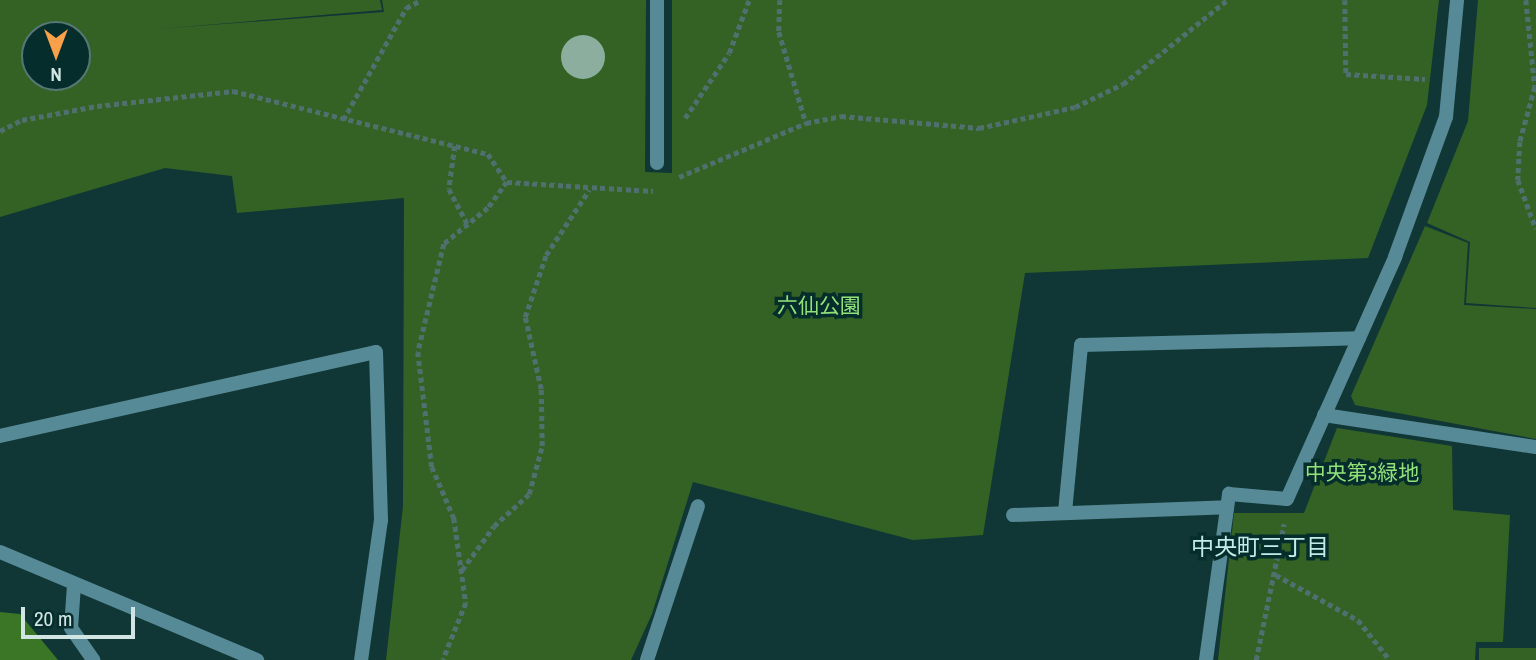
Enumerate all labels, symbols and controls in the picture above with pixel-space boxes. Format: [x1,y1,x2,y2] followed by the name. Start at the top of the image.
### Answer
[21,21,91,91] north arrow
[50,62,62,88] text: N
[777,293,861,319] park label: 六仙公園
[1305,460,1419,486] park label: 中央第3緑地
[1191,533,1329,561] district label: 中央町三丁目
[24,594,138,638] scale bar
[34,604,72,633] text: 20 m

